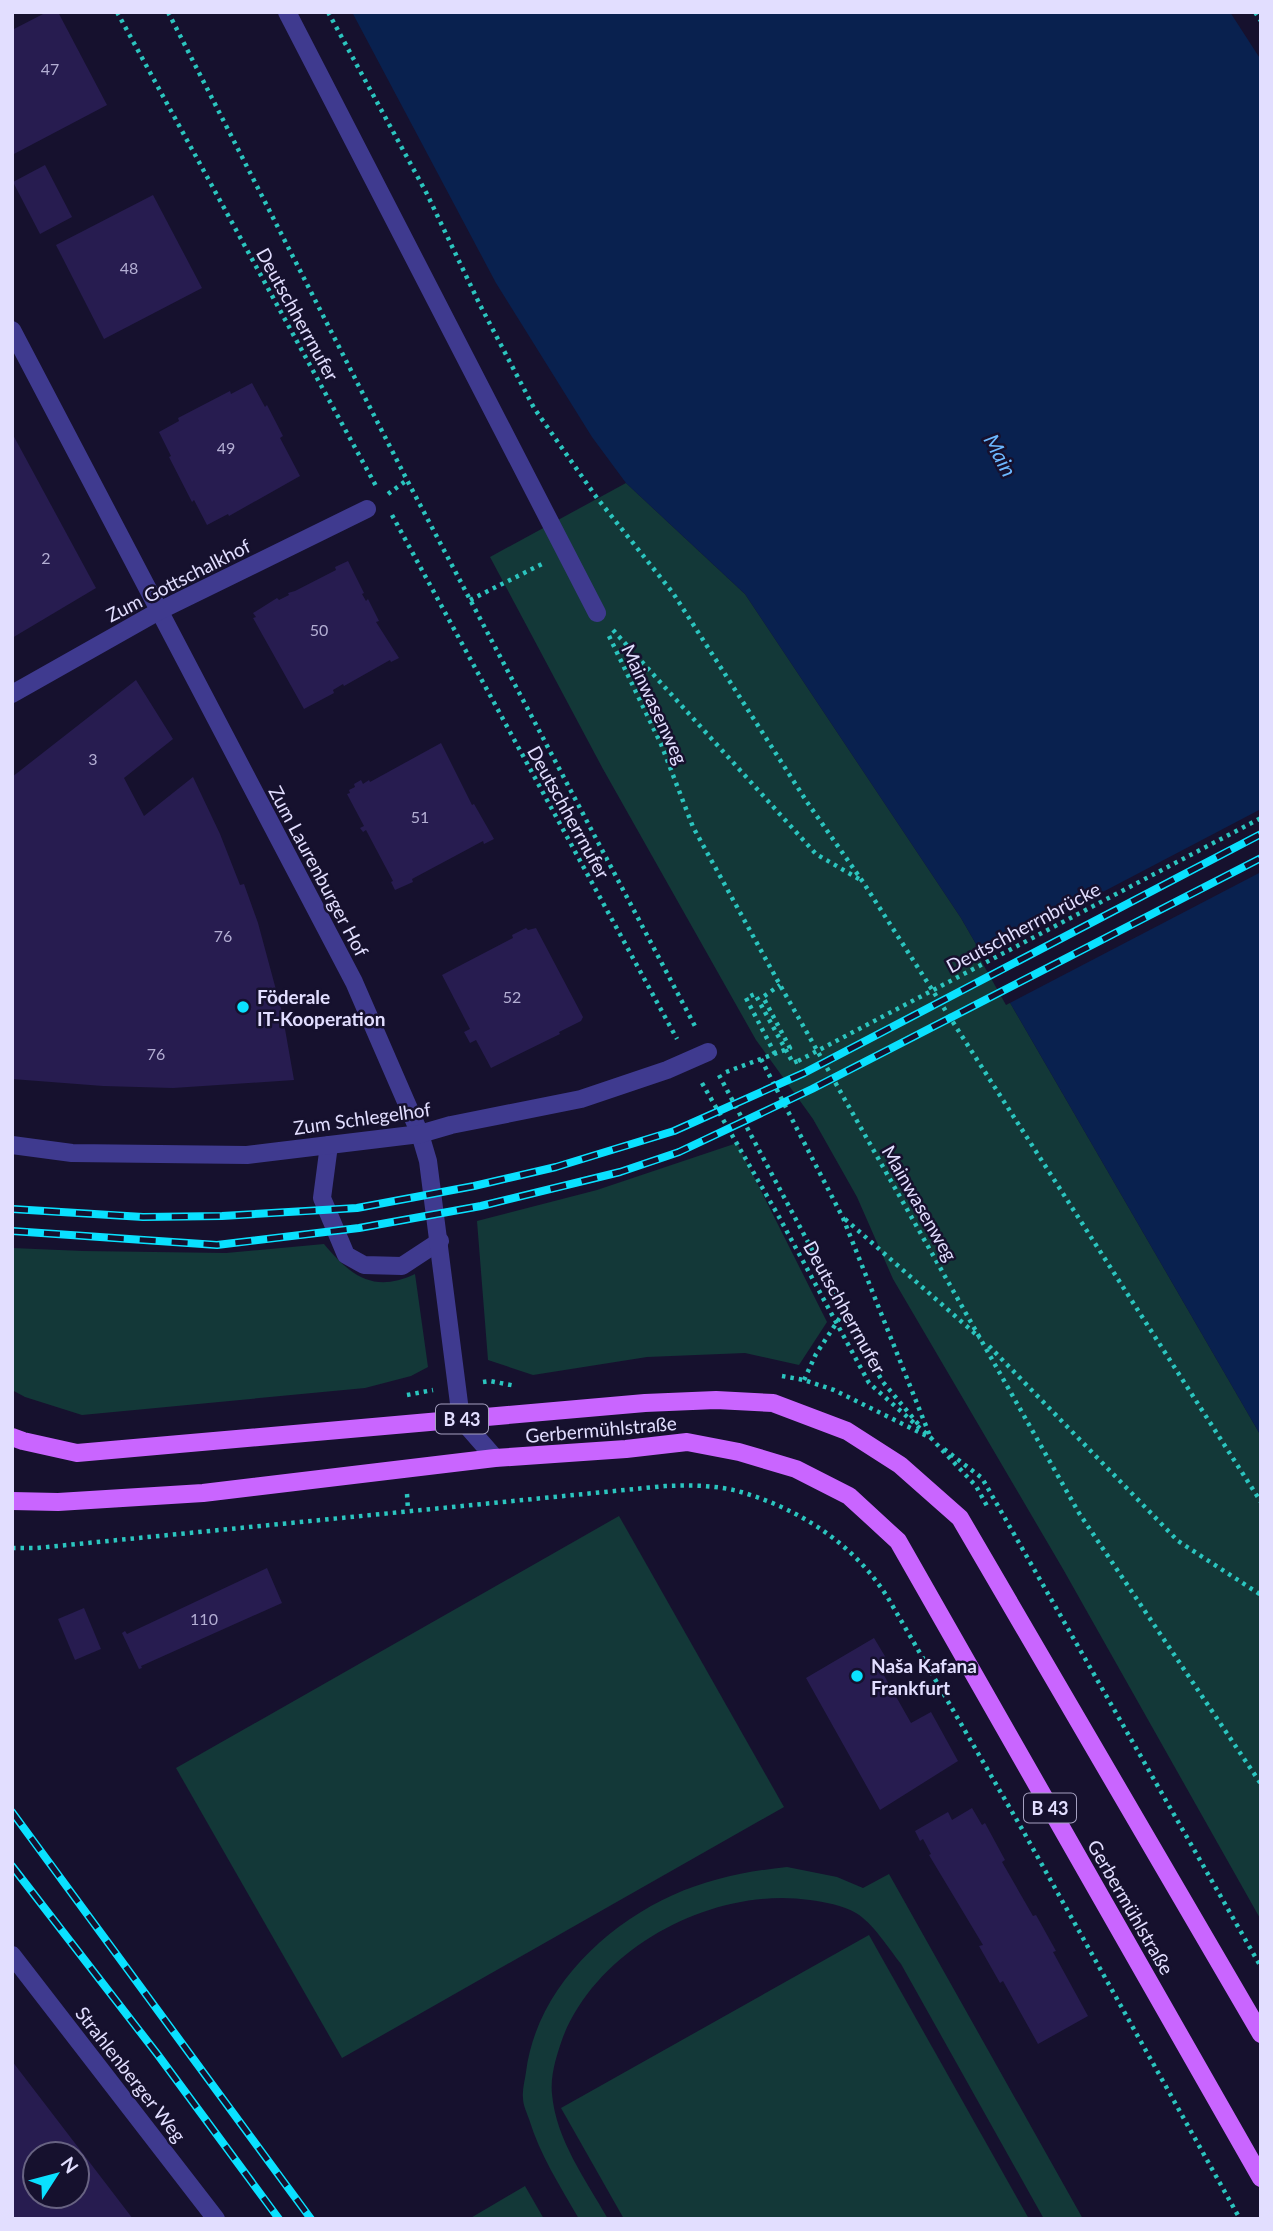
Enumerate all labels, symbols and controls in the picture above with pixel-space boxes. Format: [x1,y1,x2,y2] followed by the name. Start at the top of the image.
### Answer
[41,59,59,78] house number: 47
[252,243,344,385] street label: Deutschherrnufer
[120,258,138,277] house number: 48
[980,429,1022,481] water label: Main
[217,438,235,457] house number: 49
[102,534,254,626] street label: Zum Gottschalkhof
[41,548,51,567] house number: 2
[310,620,328,639] house number: 50
[617,640,693,768] street label: Mainwasenweg
[523,741,615,883] street label: Deutschherrnufer
[88,749,98,768] house number: 3
[264,782,374,960] street label: Zum Laurenburger Hof
[411,807,429,826] house number: 51
[942,877,1104,977] street label: Deutschherrnbrücke
[214,926,232,945] house number: 76
[257,985,385,1030] place label: Föderale IT-Kooperation
[503,987,521,1006] house number: 52
[235,999,251,1015] marker: Föderale IT-Kooperation
[147,1044,165,1063] house number: 76
[292,1097,433,1139] street label: Zum Schlegelhof
[878,1141,962,1265] street label: Mainwasenweg
[799,1236,891,1378] street label: Deutschherrnufer
[436,1404,488,1434] road number: B 43
[524,1411,678,1447] street label: Gerbermühlstraße
[190,1609,218,1628] house number: 110
[871,1654,977,1699] place label: Naša Kafana Frankfurt
[849,1668,865,1684] marker: Naša Kafana Frankfurt
[1024,1794,1076,1822] road number: B 43
[1083,1835,1179,1979] street label: Gerbermühlstraße
[71,2002,191,2146] street label: Strahlenberger Weg
[21,2140,91,2210] north arrow
[57,2152,84,2177] text: N

